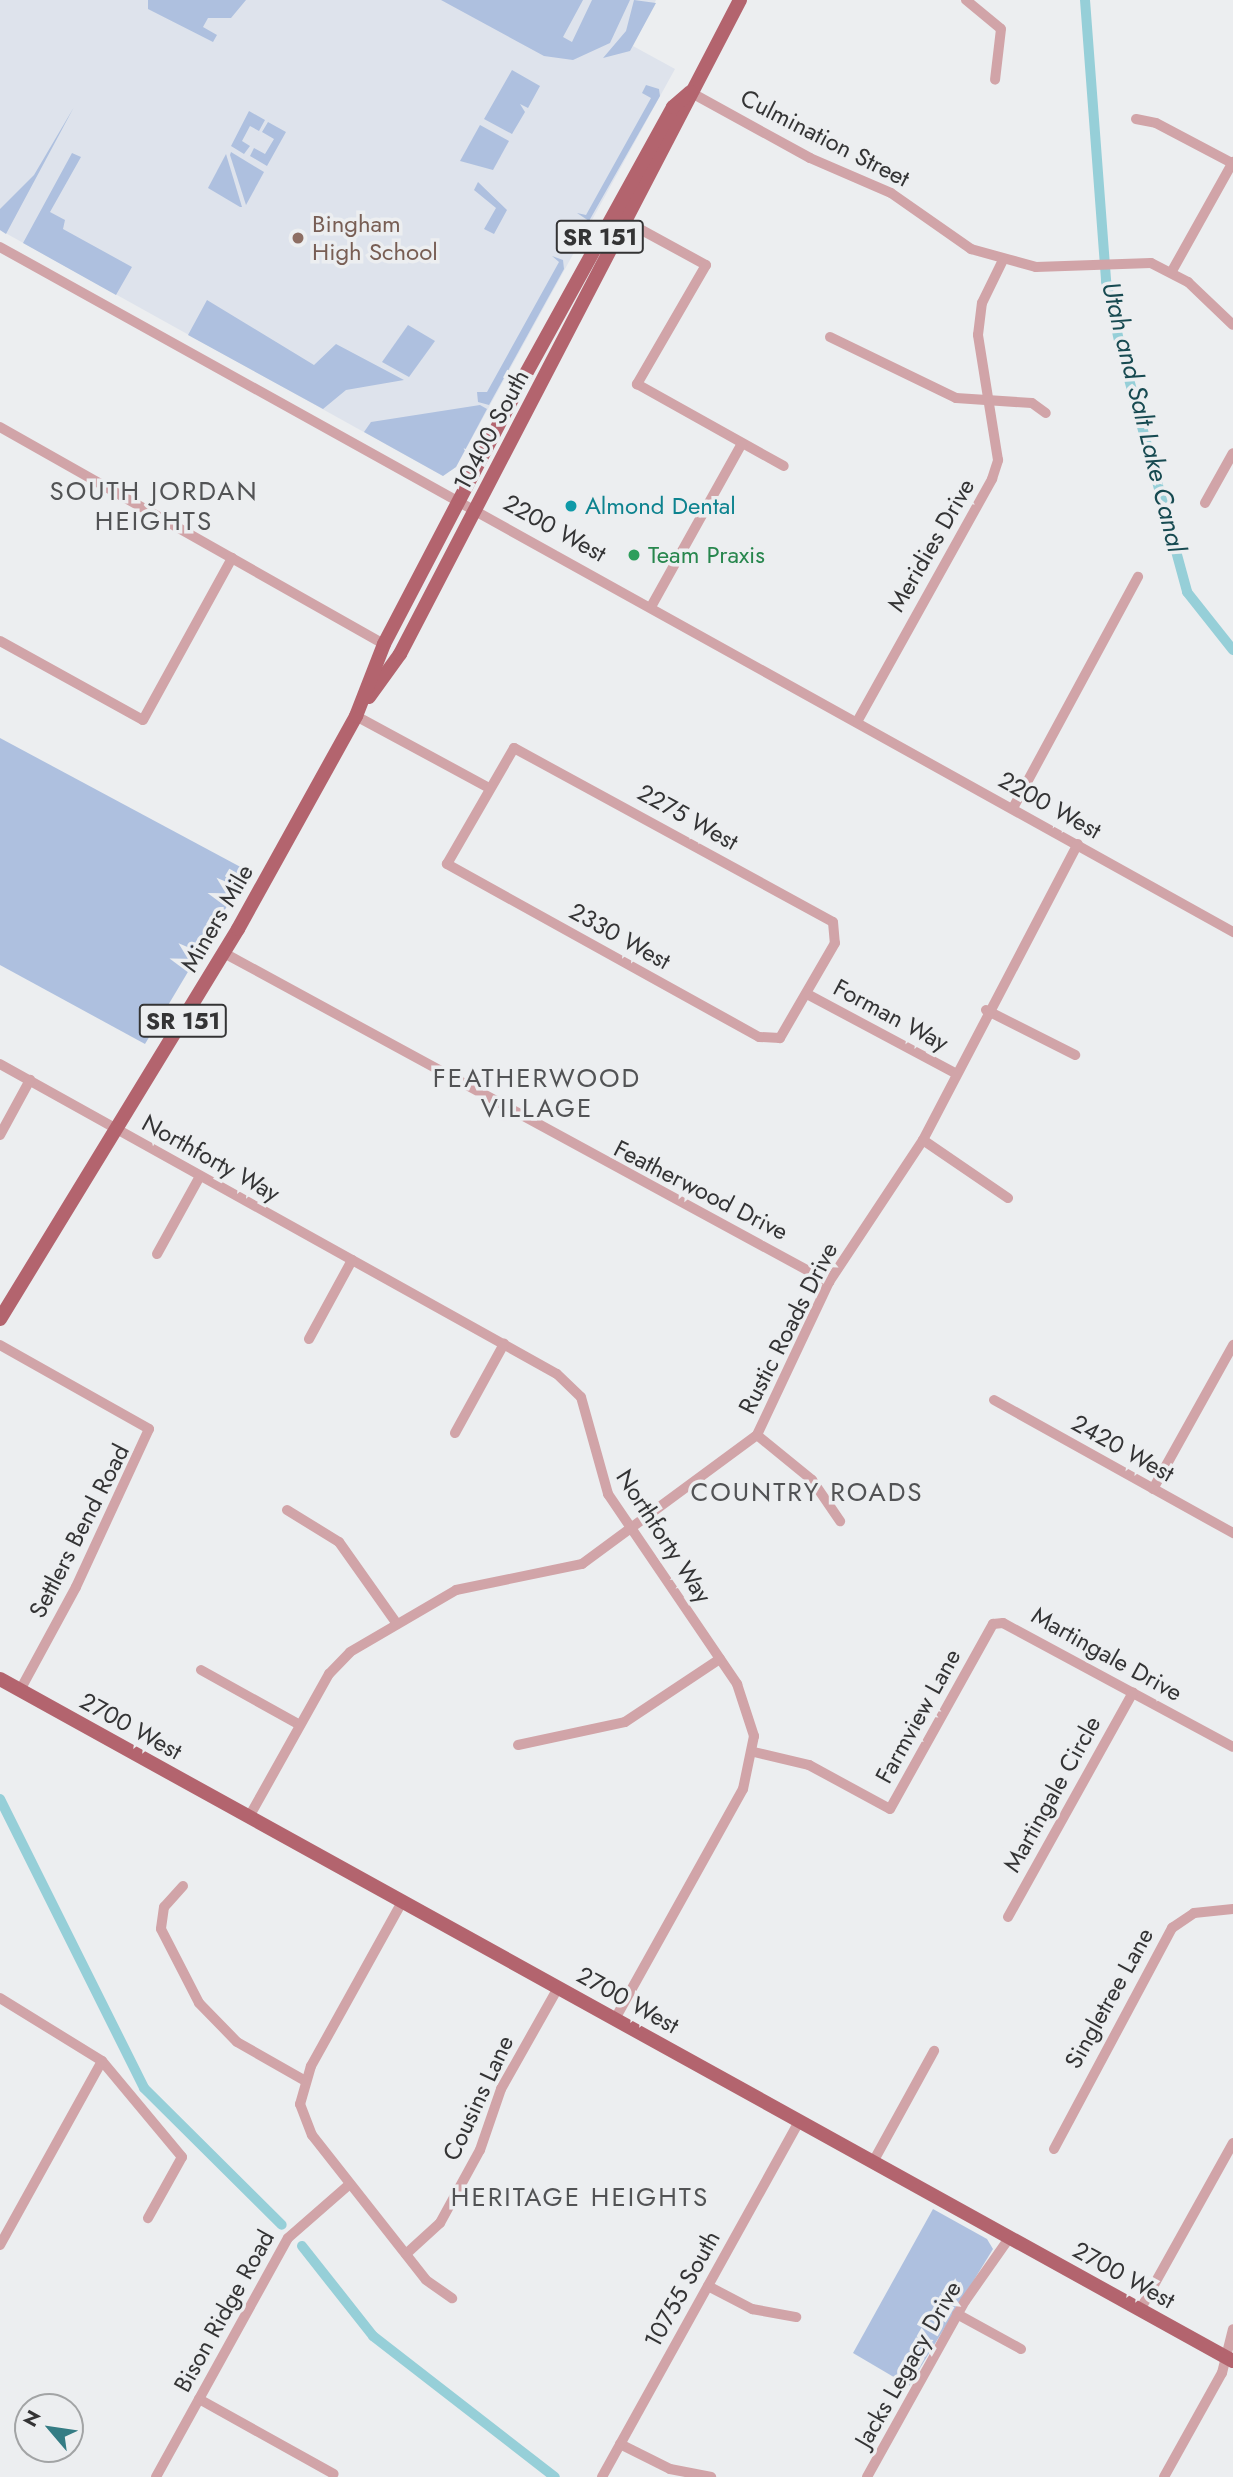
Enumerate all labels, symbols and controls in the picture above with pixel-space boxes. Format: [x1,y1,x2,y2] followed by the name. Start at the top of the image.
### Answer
[736,83,914,193] street label: Culmination Street
[312,210,438,266] place label: Bingham High School
[554,218,646,256] road number: SR 151
[290,230,306,246] marker: Bingham High School
[1094,279,1192,555] water label: Utah and Salt Lake Canal
[447,365,535,495] street label: 10400 South
[881,473,981,617] street label: Meridies Drive
[51,476,257,538] district label: SOUTH JORDAN HEIGHTS
[499,488,611,568] street label: 2200 West
[585,492,736,520] place label: Almond Dental
[563,498,579,514] marker: Almond Dental
[648,541,765,569] place label: Team Praxis
[626,547,642,563] marker: Team Praxis
[994,765,1106,845] street label: 2200 West
[633,778,743,856] street label: 2275 West
[175,859,259,977] street label: Miners Mile
[564,896,676,976] street label: 2330 West
[829,973,953,1057] street label: Forman Way
[138,1002,228,1040] road number: SR 151
[434,1063,640,1124] district label: FEATHERWOOD VILLAGE
[137,1108,285,1208] street label: Northforty Way
[609,1134,793,1246] street label: Featherwood Drive
[732,1238,844,1418] street label: Rustic Roads Drive
[1067,1408,1179,1488] street label: 2420 West
[23,1439,135,1623] street label: Settlers Bend Road
[610,1464,718,1608] street label: Northforty Way
[692,1477,922,1509] district label: COUNTRY ROADS
[1027,1601,1187,1707] street label: Martingale Drive
[869,1644,967,1788] street label: Farmview Lane
[75,1686,187,1766] street label: 2700 West
[997,1711,1107,1877] street label: Martingale Circle
[1058,1923,1160,2073] street label: Singletree Lane
[572,1960,684,2040] street label: 2700 West
[436,2031,520,2165] street label: Cousins Lane
[453,2182,707,2214] district label: HERITAGE HEIGHTS
[168,2225,280,2397] street label: Bison Ridge Road
[638,2225,726,2353] street label: 10755 South
[1068,2235,1180,2315] street label: 2700 West
[849,2276,967,2452] street label: Jacks Legacy Drive
[14,2393,84,2463] north arrow
[16,2405,47,2432] text: N

